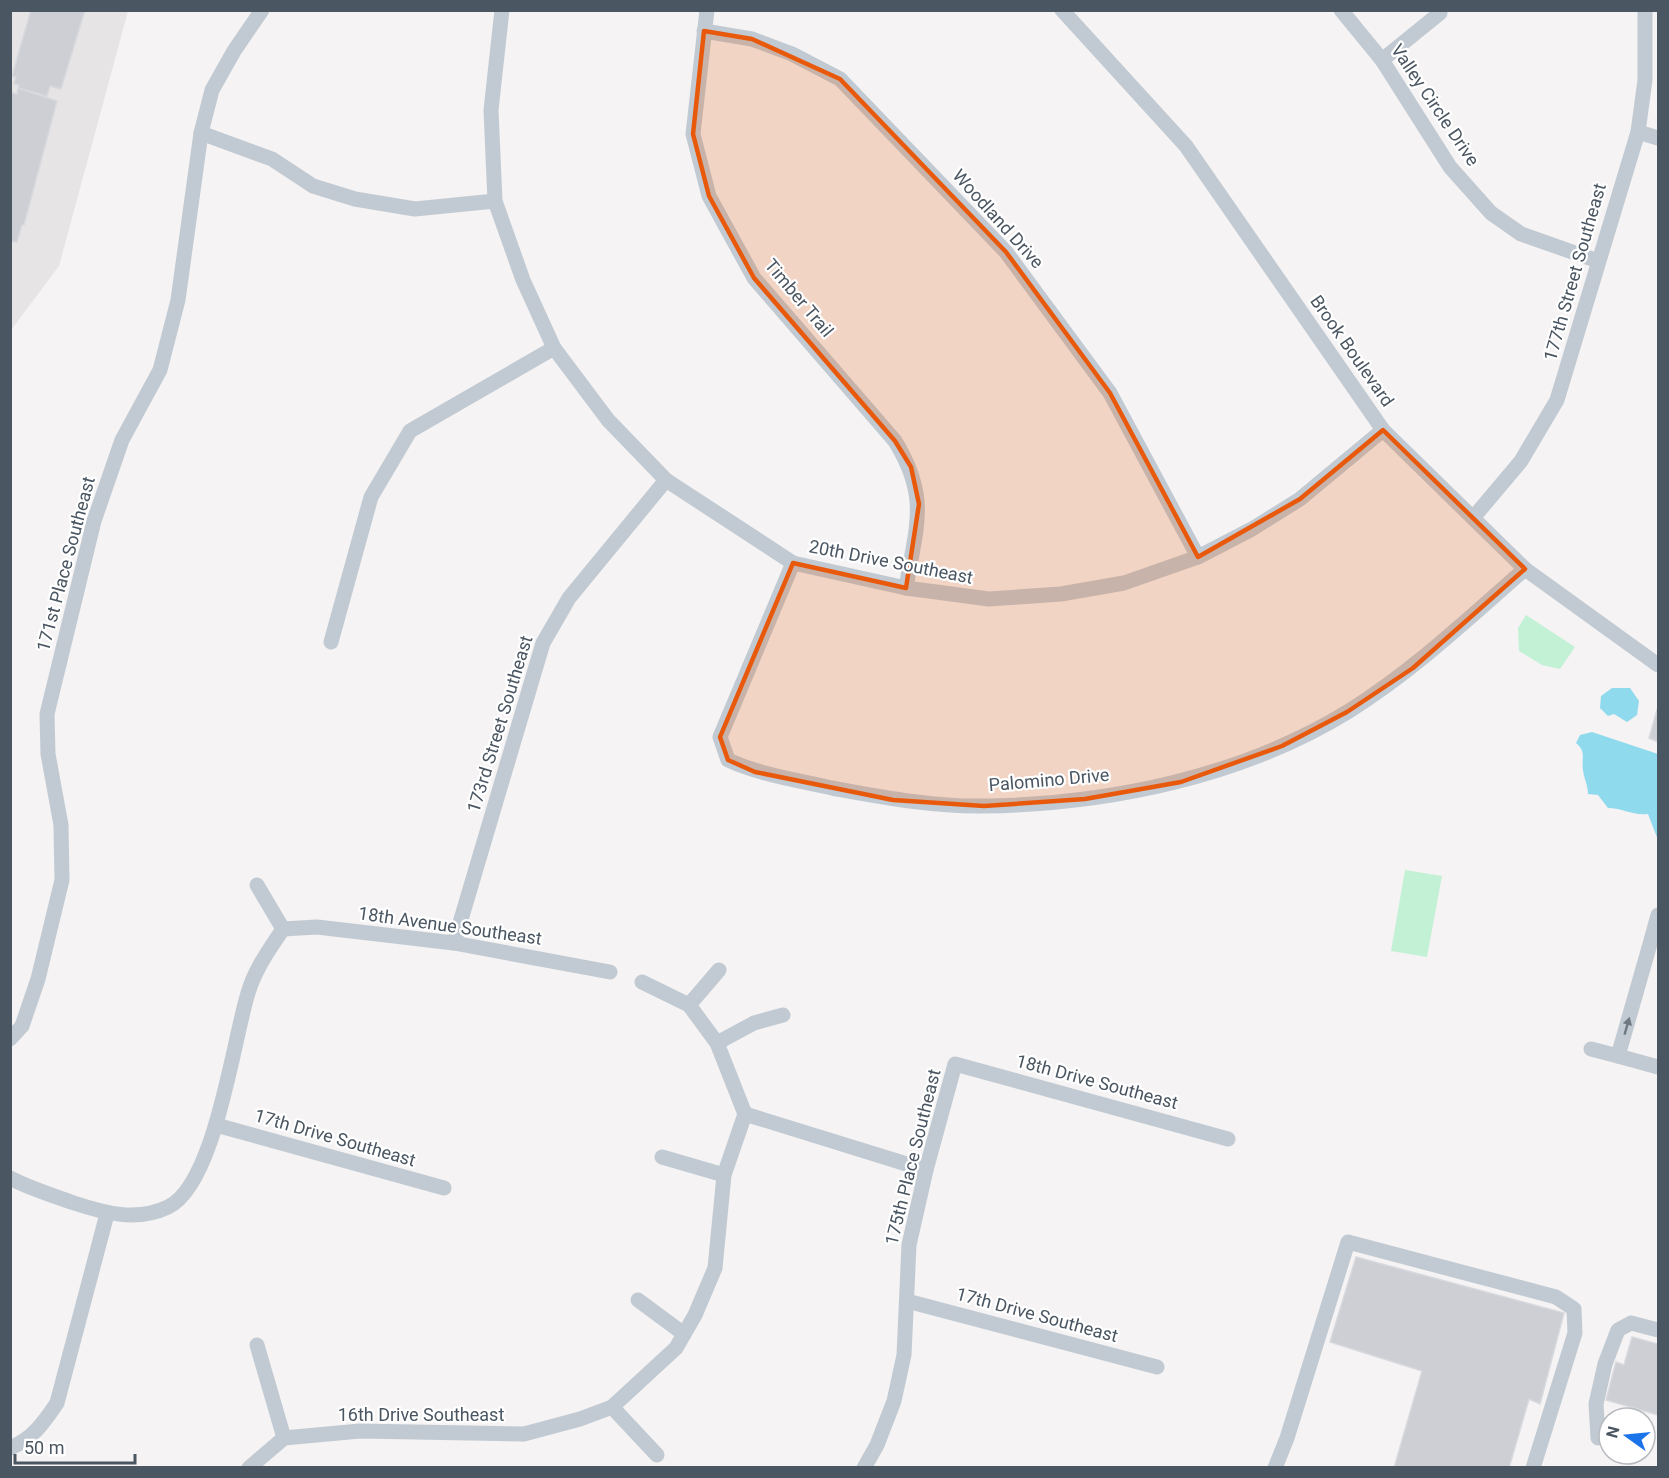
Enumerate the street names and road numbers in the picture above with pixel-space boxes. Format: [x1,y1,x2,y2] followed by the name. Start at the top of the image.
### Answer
[1387,40,1484,170] street label: Valley Circle Drive
[949,165,1048,272] street label: Woodland Drive
[1539,181,1610,363] street label: 177th Street Southeast
[761,254,838,341] street label: Timber Trail
[1306,291,1399,410] street label: Brook Boulevard
[32,474,99,654] street label: 171st Place Southeast
[807,535,975,588] street label: 20th Drive Southeast
[463,633,536,815] street label: 173rd Street Southeast
[988,764,1110,795] street label: Palomino Drive
[357,902,543,949] street label: 18th Avenue Southeast
[1014,1050,1180,1113] street label: 18th Drive Southeast
[880,1067,945,1247] street label: 175th Place Southeast
[252,1104,418,1171] street label: 17th Drive Southeast
[954,1283,1120,1346] street label: 17th Drive Southeast
[338,1404,504,1425] street label: 16th Drive Southeast

